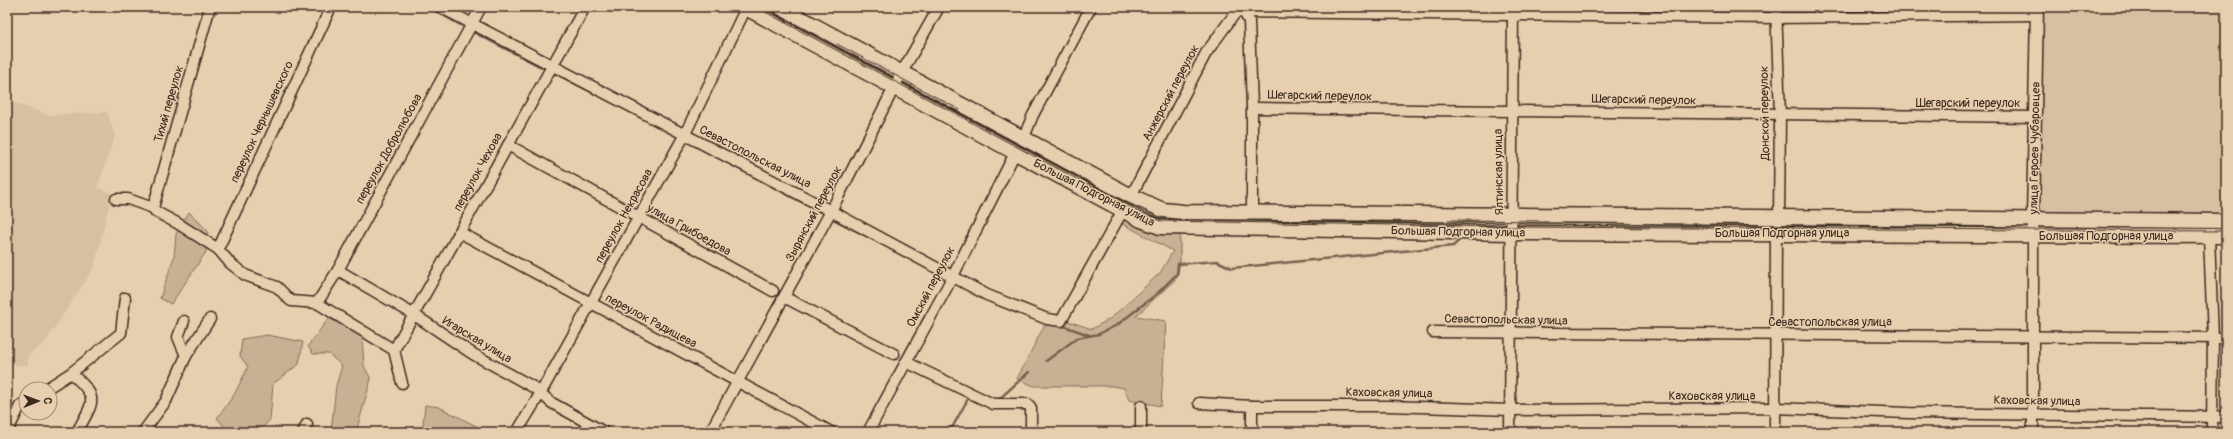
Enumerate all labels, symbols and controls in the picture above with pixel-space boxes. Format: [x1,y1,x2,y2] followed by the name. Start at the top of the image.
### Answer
[1139,42,1203,144] street label: Анжерский переулок
[227,58,297,185] street label: переулок Чернышевского
[151,64,187,144] street label: Тихий переулок
[1757,66,1773,161] street label: Донской переулок
[2026,81,2044,216] street label: улица Героев Чубаровцев
[1268,88,1372,104] street label: Шегарский переулок
[353,91,426,207] street label: переулок Добролюбова
[1592,92,1696,108] street label: Шегарский переулок
[1916,96,2020,111] street label: Шегарский переулок
[697,122,814,192] street label: Севастопольская улица
[1491,128,1507,215] street label: Ялтинская улица
[450,130,506,214] street label: переулок Чехова
[1031,156,1158,230] street label: Большая Подгорная улица
[783,164,845,264] street label: Зырянский переулок
[592,166,656,266] street label: переулок Некрасова
[644,200,734,259] street label: улица Грибоедова
[1391,223,1526,241] street label: Большая Подгорная улица
[1715,226,1850,241] street label: Большая Подгорная улица
[2039,229,2174,244] street label: Большая Подгорная улица
[903,244,959,330] street label: Омский переулок
[603,291,700,352] street label: переулок Радищева
[1444,311,1568,329] street label: Севастопольская улица
[439,313,515,367] street label: Игарская улица
[1768,315,1892,330] street label: Севастопольская улица
[18,381,58,421] north arrow
[1345,385,1433,401] street label: Каховская улица
[1669,389,1756,404] street label: Каховская улица
[1993,393,2081,409] street label: Каховская улица
[41,397,54,405] text: С

